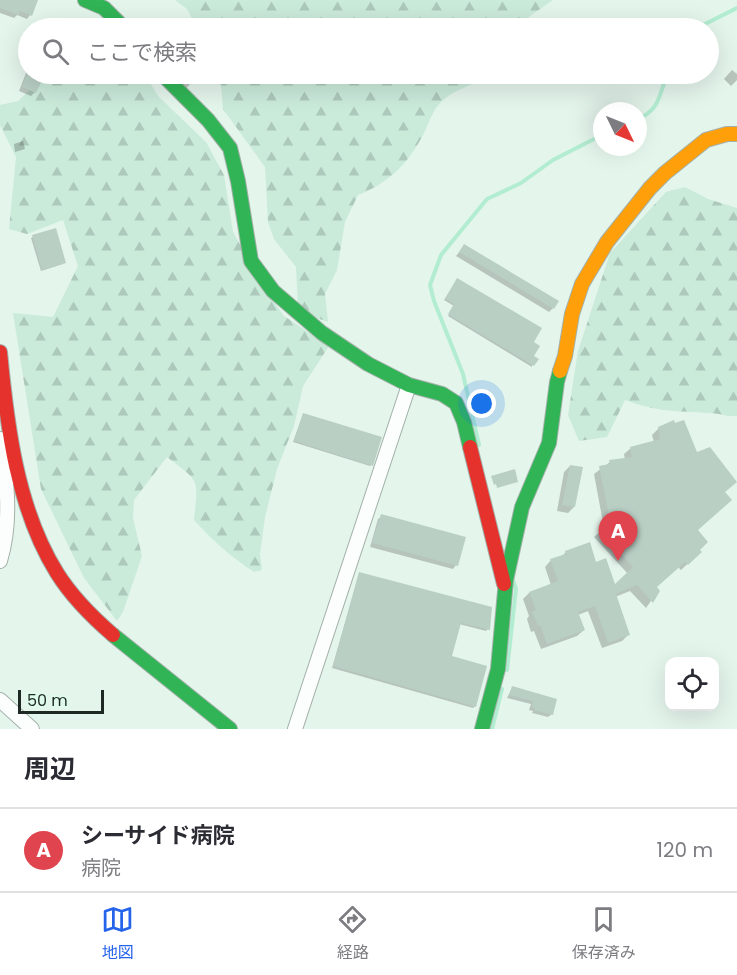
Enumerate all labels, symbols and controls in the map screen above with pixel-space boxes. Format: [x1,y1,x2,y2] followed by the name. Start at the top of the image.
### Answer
[18,18,719,84] search box
[39,35,72,68] icon: search
[87,37,197,68] text: ここで検索
[593,102,647,156] north arrow
[467,389,496,418] your location
[598,512,638,561] pin: A
[665,657,719,711] map controls
[665,657,719,711] button: locate
[18,687,104,714] scale bar
[27,689,68,712] text: 50 m
[24,751,76,787] text: 周辺
[81,820,235,851] text: シーサイド病院
[36,836,51,864] text: A
[657,836,713,864] text: 120 m
[81,854,121,882] text: 病院
[101,903,134,965] tab: 地図
[336,903,369,965] tab: 経路
[572,903,636,965] tab: 保存済み

